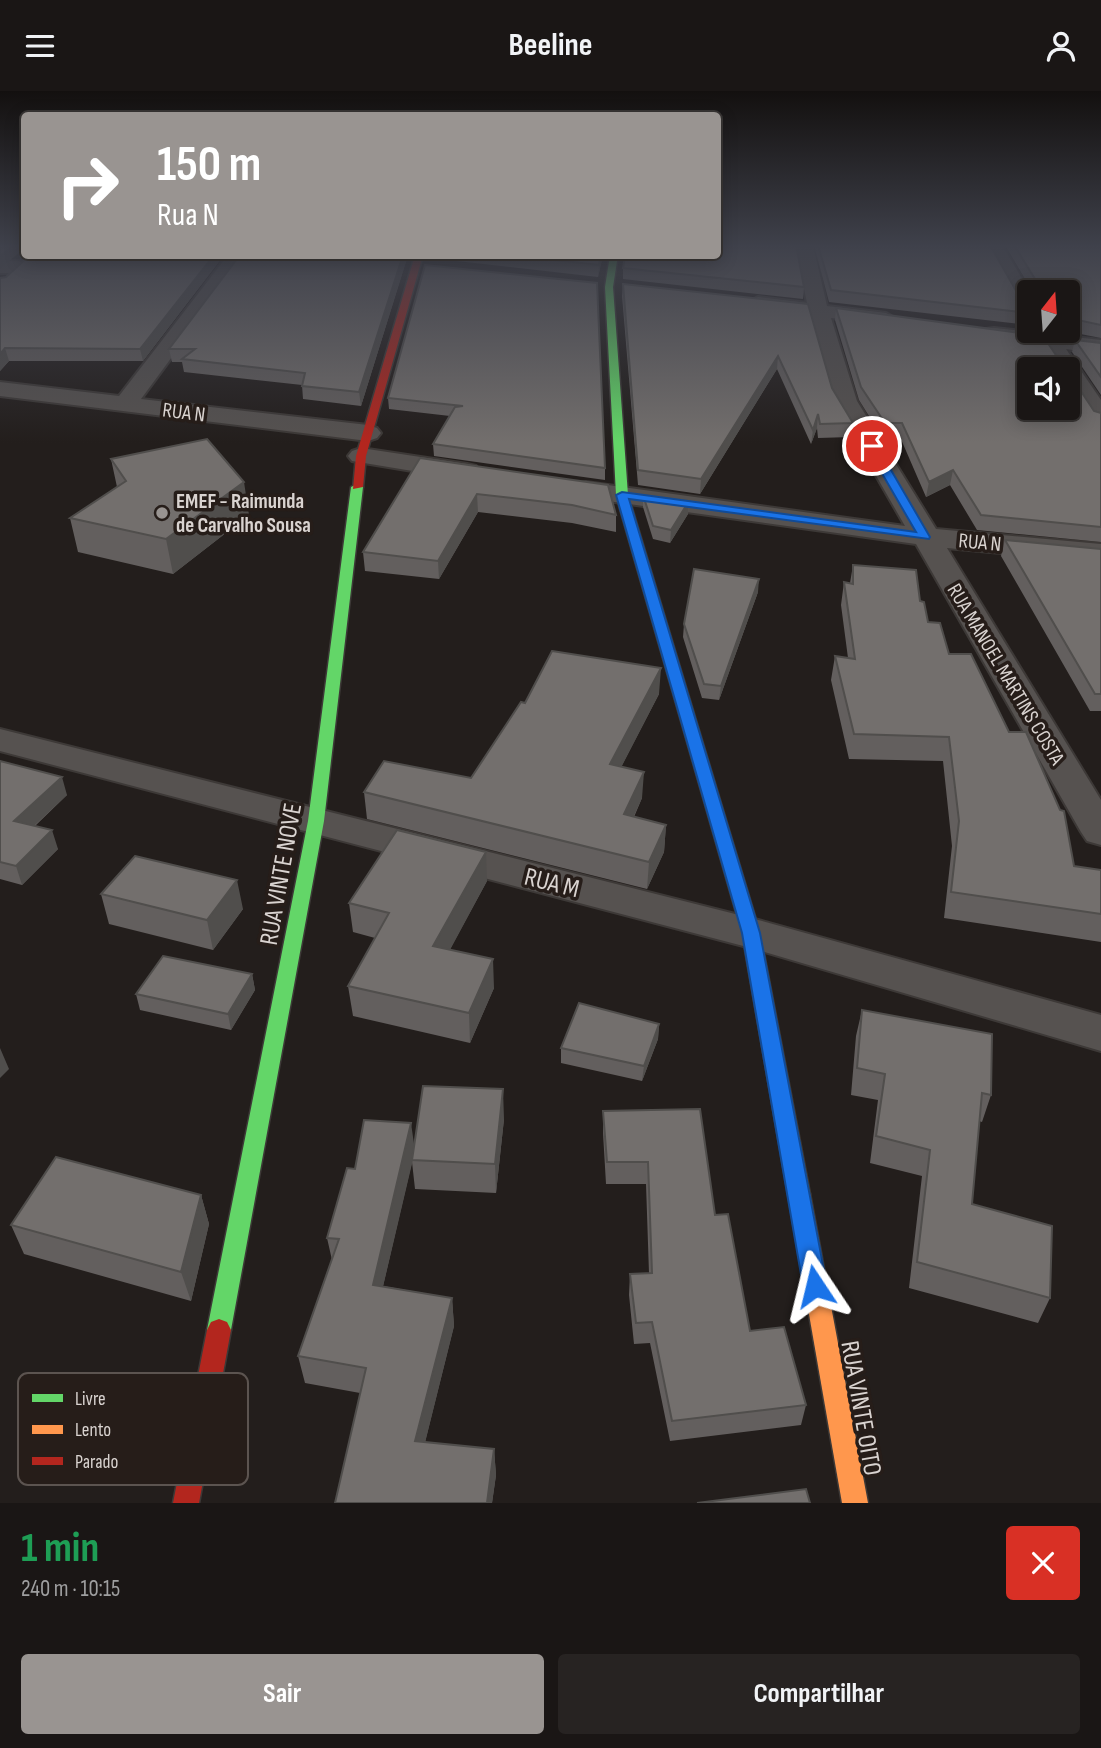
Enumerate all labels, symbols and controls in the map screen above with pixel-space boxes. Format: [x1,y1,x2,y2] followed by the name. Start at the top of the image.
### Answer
[509,26,592,65] text: Beeline
[21,27,59,65] icon: menu
[1042,27,1080,65] icon: person
[157,136,261,195] text: 150 m
[42,140,133,231] icon: right
[157,196,219,235] text: Rua N
[1017,280,1080,343] north arrow
[1017,280,1080,420] map controls
[1017,357,1080,420] button: sound
[161,397,207,428] street label: RUA N
[842,416,902,476] pin
[853,427,891,465] icon: arrive
[176,489,311,538] place label: EMEF - Raimunda de Carvalho Sousa
[154,505,170,521] marker: EMEF - Raimunda de Carvalho Sousa
[958,528,1002,557] street label: RUA N
[942,579,1070,770] street label: RUA MANOEL MARTINS COSTA
[254,801,309,948] street label: RUA VINTE NOVE
[521,862,582,905] street label: RUA M
[778,1249,852,1323] position arrow
[833,1338,888,1478] street label: RUA VINTE OITO
[18,1373,248,1485] legend
[75,1388,106,1411] text: Livre
[75,1419,111,1442] text: Lento
[75,1451,118,1474] text: Parado
[21,1523,99,1574] text: 1 min
[1006,1526,1080,1600] button: close
[21,1575,120,1603] text: 240 m · 10:15
[21,1654,544,1734] button: Sair
[558,1654,1080,1734] button: Compartilhar

